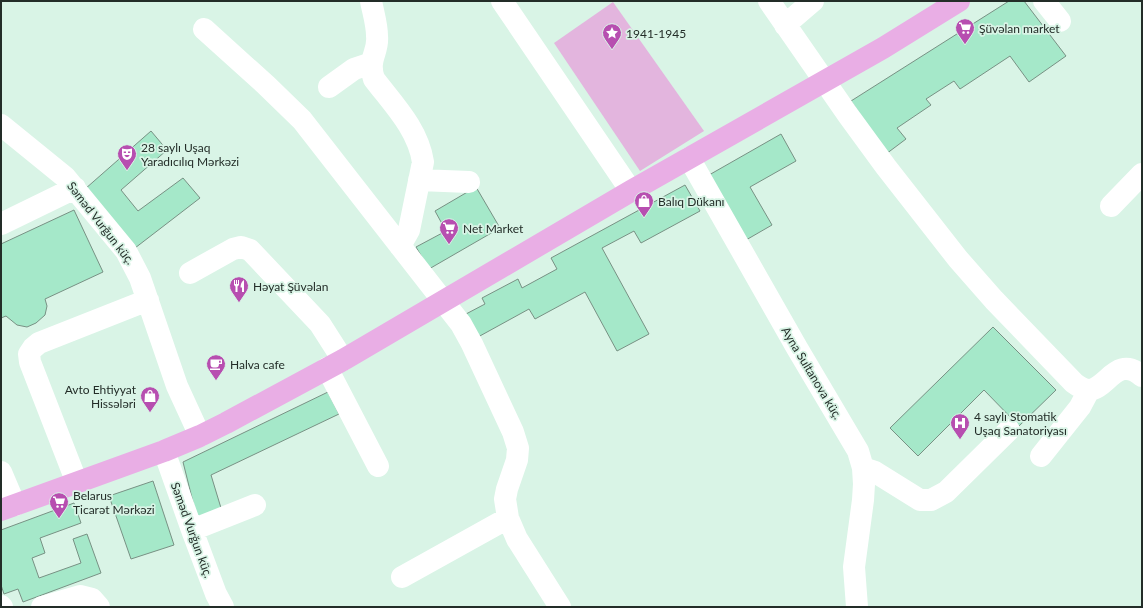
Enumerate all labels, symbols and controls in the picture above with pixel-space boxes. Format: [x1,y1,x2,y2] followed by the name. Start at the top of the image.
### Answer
[954,17,976,45] supermarket icon: Şüvəlan market
[979,21,1060,36] place label: Şüvəlan market
[601,22,623,50] place icon: 1941-1945
[626,26,686,41] place label: 1941-1945
[141,140,239,169] place label: 28 saylı Uşaq Yaradıcılıq Mərkəzi
[116,143,138,171] theatre icon: 28 saylı Uşaq Yaradıcılıq Mərkəzi
[64,179,138,267] street label: Səməd Vurğun küç.
[633,190,655,218] shop icon: Balıq Dükanı
[658,194,725,209] place label: Balıq Dükanı
[438,217,460,245] supermarket icon: Net Market
[463,221,524,236] place label: Net Market
[228,275,250,303] restaurant icon: Həyat Şüvəlan
[253,279,328,294] place label: Həyat Şüvəlan
[778,324,846,422] street label: Ayna Sultanova küç.
[205,353,227,381] cafe icon: Halva cafe
[230,357,285,372] place label: Halva cafe
[65,382,137,411] place label: Avto Ehtiyyat Hissələri
[139,385,161,413] shop icon: Avto Ehtiyyat Hissələri
[974,409,1067,438] place label: 4 saylı Stomatik Uşaq Sanatoriyası
[949,412,971,440] hospital icon: 4 saylı Stomatik Uşaq Sanatoriyası
[168,480,216,580] street label: Səməd Vurğun küç.
[73,488,155,517] place label: Belarus Ticarət Mərkəzi
[48,491,70,519] supermarket icon: Belarus Ticarət Mərkəzi

